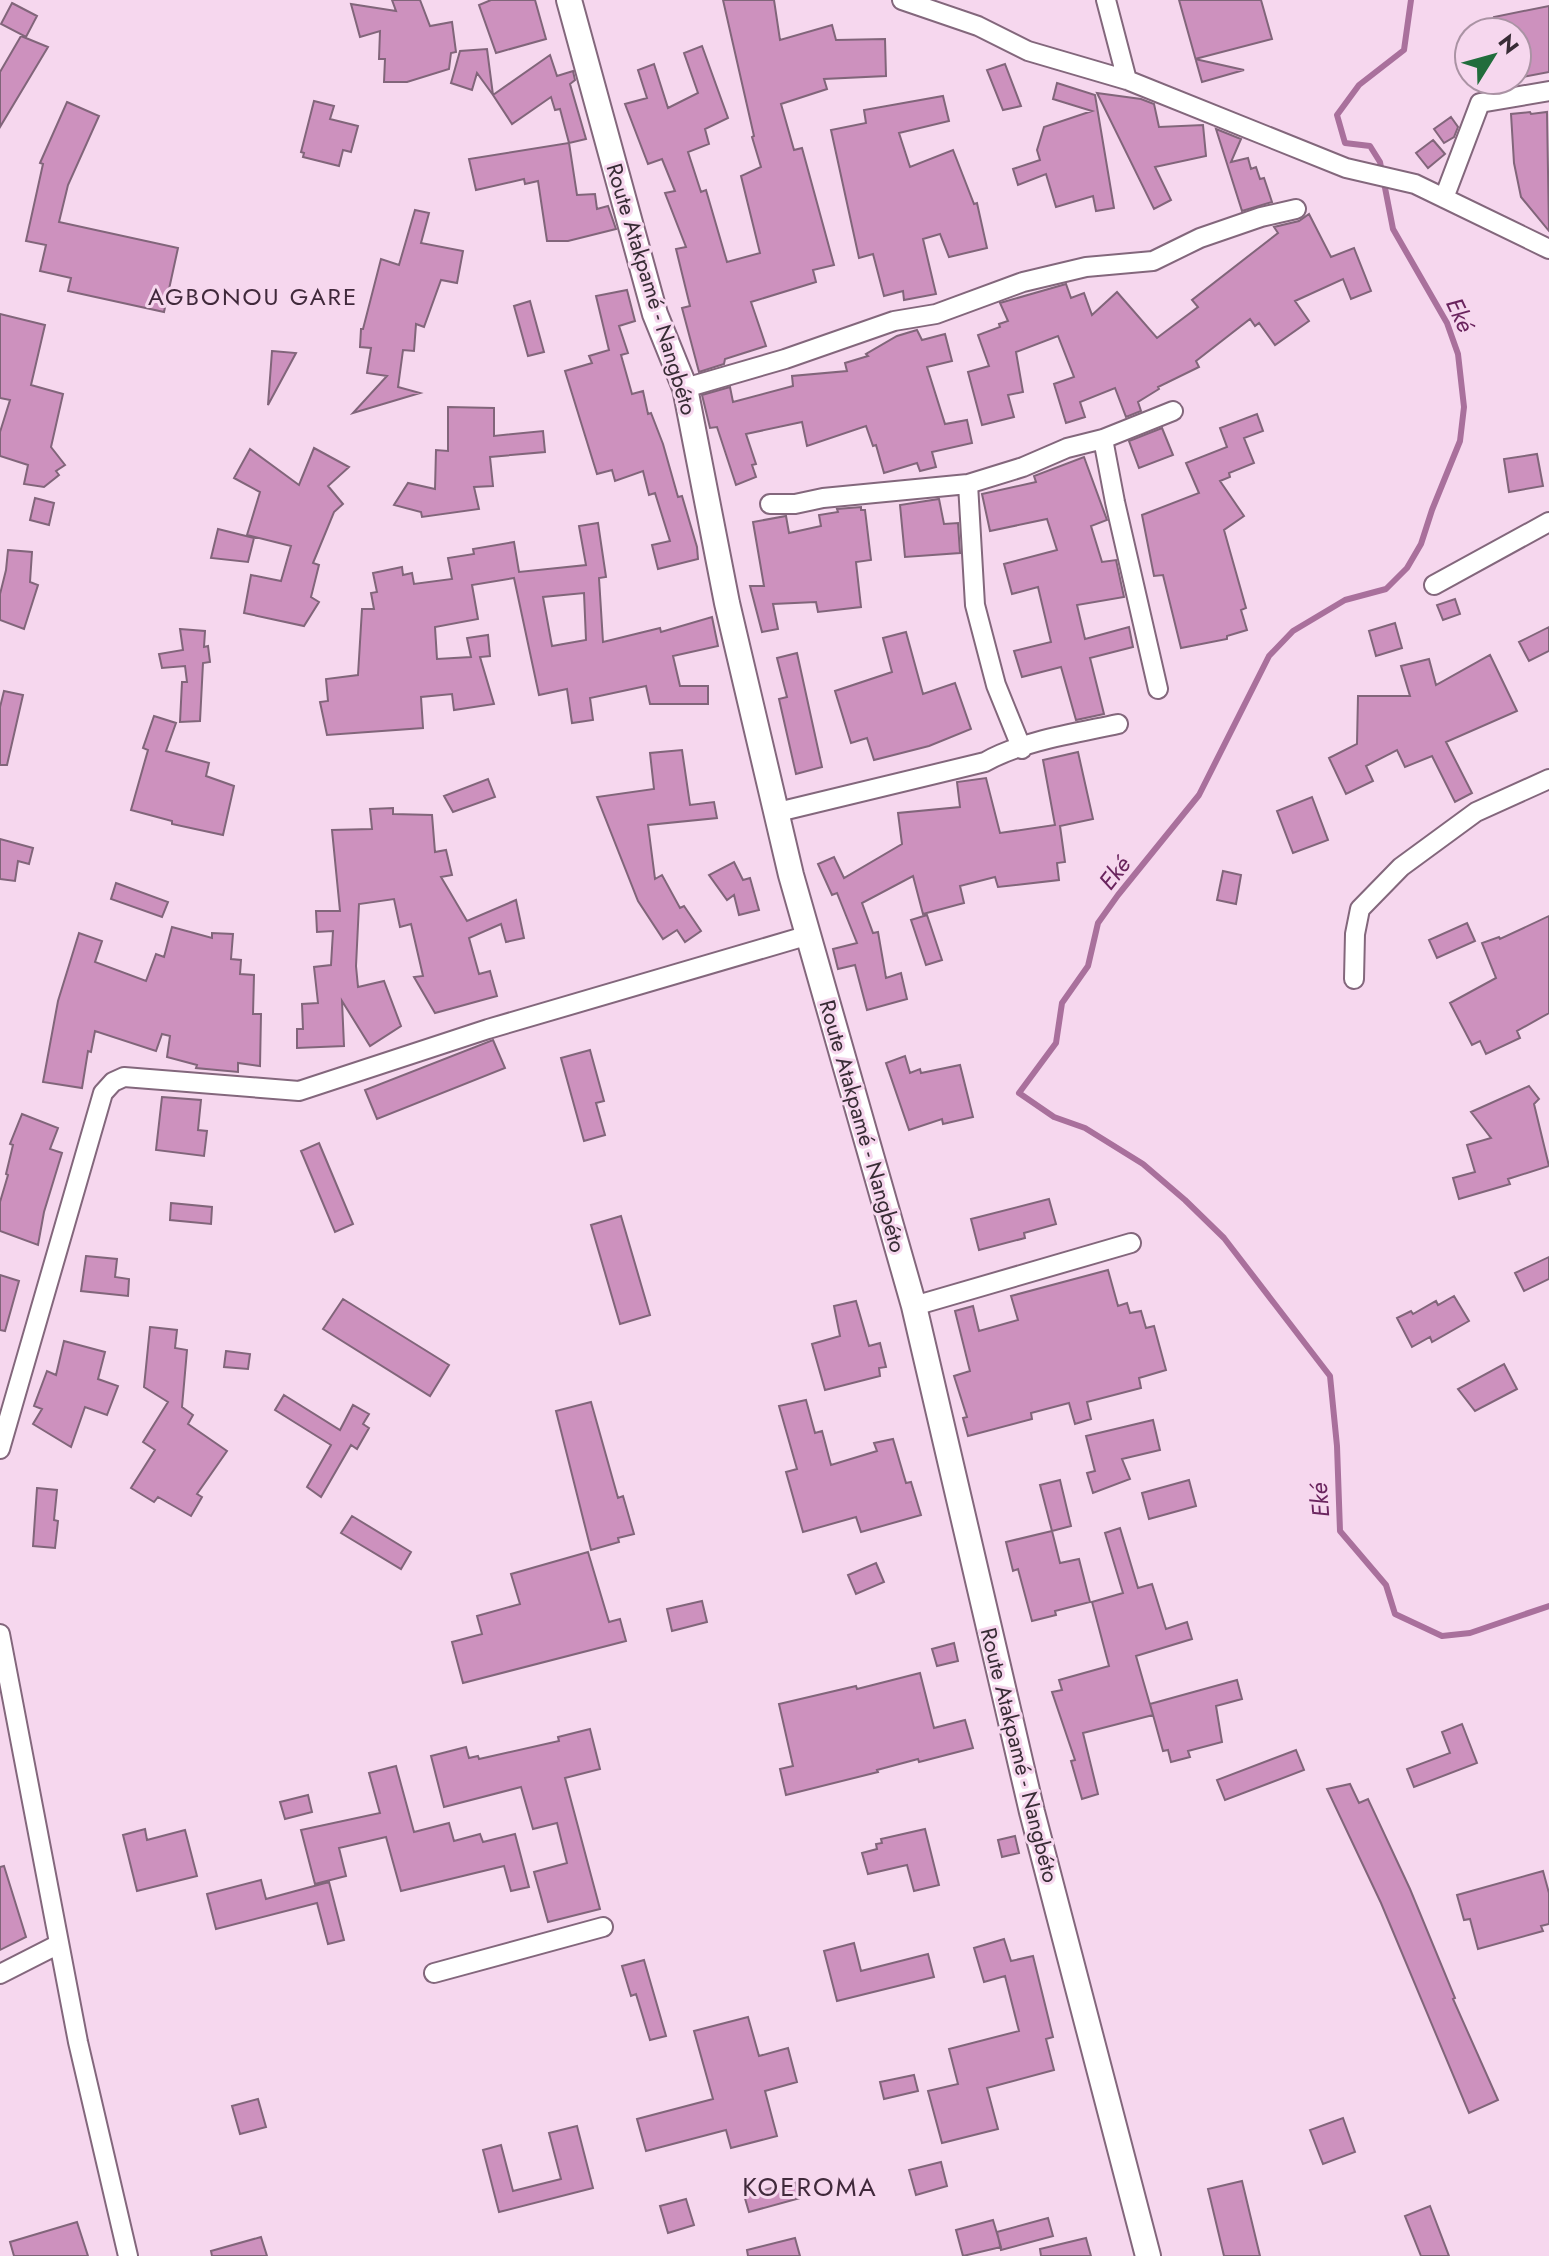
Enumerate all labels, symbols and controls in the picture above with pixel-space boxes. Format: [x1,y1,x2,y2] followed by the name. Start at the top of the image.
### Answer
[1453,16,1533,96] north arrow
[1491,27,1527,61] text: N
[598,159,706,419] street label: Route Atakpamé - Nangbéto
[148,279,358,314] district label: AGBONOU GARE
[1437,292,1484,339] water label: Eké
[1090,847,1140,897] water label: Eké
[812,996,914,1256] street label: Route Atakpamé - Nangbéto
[1301,1481,1338,1519] water label: Eké
[973,1624,1067,1886] street label: Route Atakpamé - Nangbéto
[742,2168,878,2206] district label: KOEROMA

